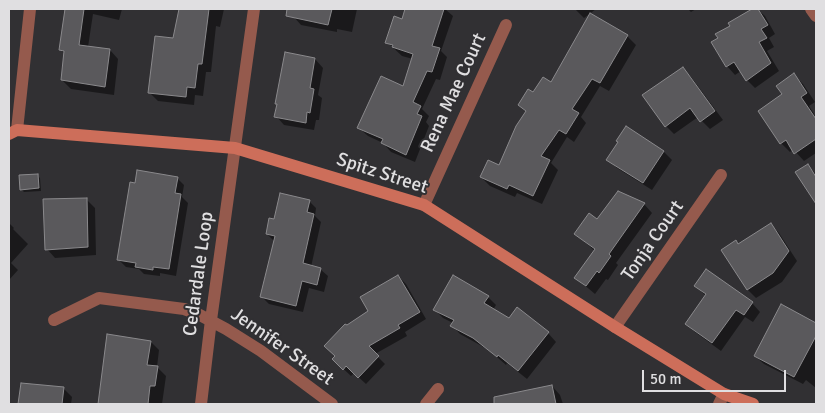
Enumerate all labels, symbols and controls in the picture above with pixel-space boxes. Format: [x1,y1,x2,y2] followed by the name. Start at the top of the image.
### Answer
[416,30,492,156] street label: Rena Mae Court
[333,149,431,199] street label: Spitz Street
[617,196,689,286] street label: Tonja Court
[179,210,219,338] street label: Cedardale Loop
[226,303,338,391] street label: Jennifer Street
[645,360,789,392] scale bar
[650,370,681,388] text: 50 m

